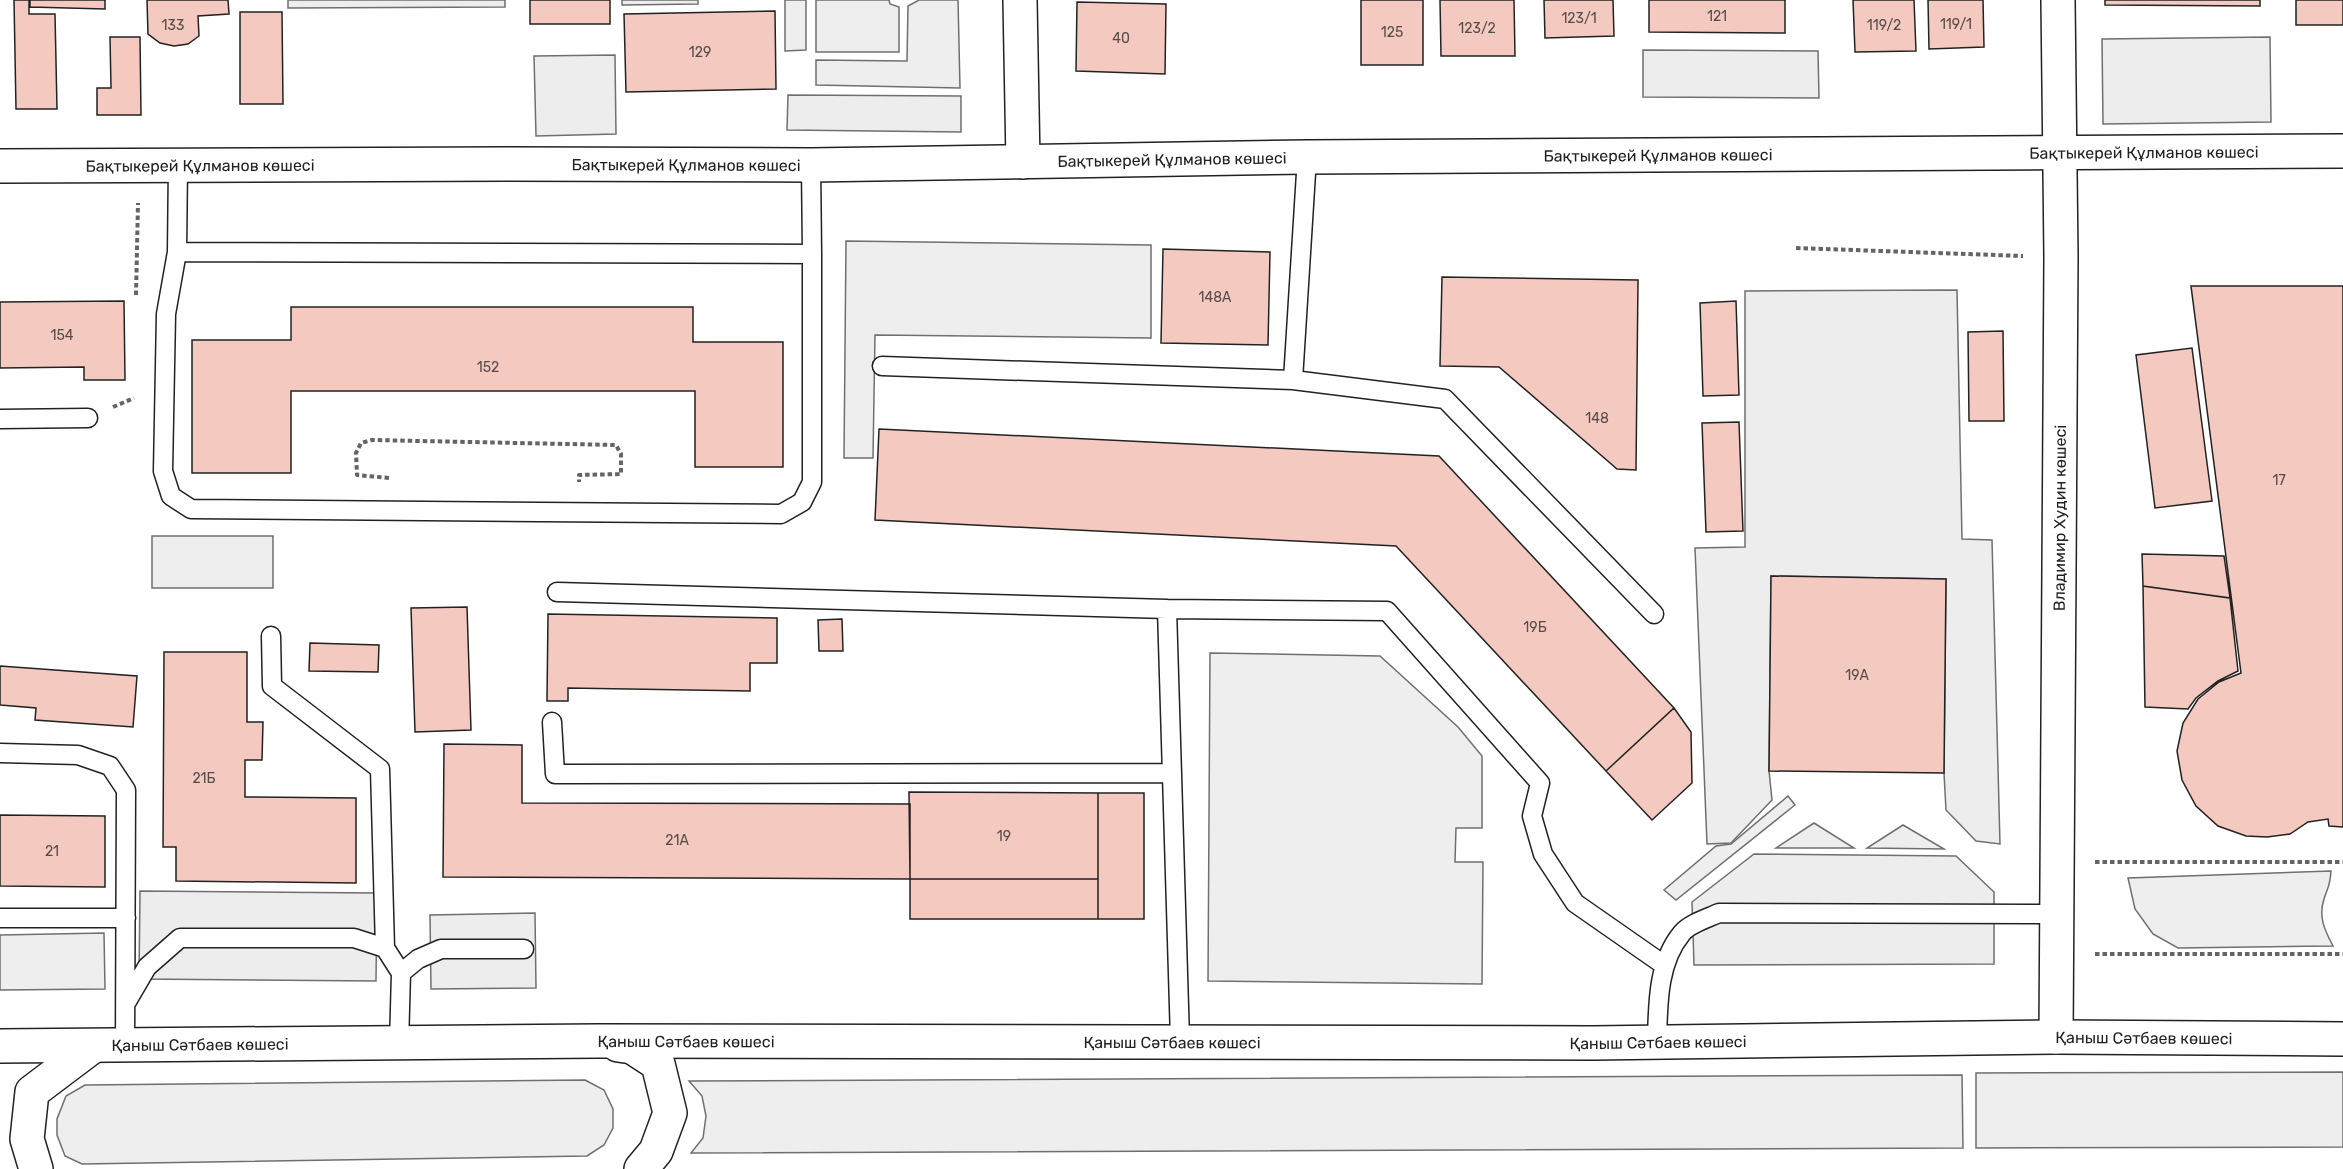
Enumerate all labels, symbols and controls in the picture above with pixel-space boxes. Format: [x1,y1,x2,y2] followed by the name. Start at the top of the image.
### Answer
[1707,8,1727,25] house number: 121
[1561,10,1597,27] house number: 123/1
[1940,16,1972,33] house number: 119/1
[162,17,184,34] house number: 133
[1867,17,1901,34] house number: 119/2
[1458,20,1496,37] house number: 123/2
[1381,24,1403,41] house number: 125
[1112,30,1130,47] house number: 40
[689,44,711,61] house number: 129
[2029,142,2259,162] street label: Бақтыкерей Құлманов көшесі
[1543,145,1773,165] street label: Бақтыкерей Құлманов көшесі
[1057,148,1287,171] street label: Бақтыкерей Құлманов көшесі
[85,155,315,175] street label: Бақтыкерей Құлманов көшесі
[571,155,801,174] street label: Бақтыкерей Құлманов көшесі
[1199,289,1232,306] house number: 148А
[50,327,74,344] house number: 154
[477,359,499,376] house number: 152
[1585,410,1609,427] house number: 148
[2049,425,2069,611] street label: Владимир Худин көшесі
[2272,472,2286,489] house number: 17
[1523,619,1547,636] house number: 19Б
[1845,667,1869,684] house number: 19А
[192,770,216,787] house number: 21Б
[997,828,1011,845] house number: 19
[665,832,689,849] house number: 21А
[45,843,59,860] house number: 21
[2055,1027,2233,1048] street label: Қаныш Сәтбаев көшесі
[597,1031,775,1051] street label: Қаныш Сәтбаев көшесі
[1083,1032,1261,1052] street label: Қаныш Сәтбаев көшесі
[1569,1032,1747,1053] street label: Қаныш Сәтбаев көшесі
[111,1034,289,1055] street label: Қаныш Сәтбаев көшесі

